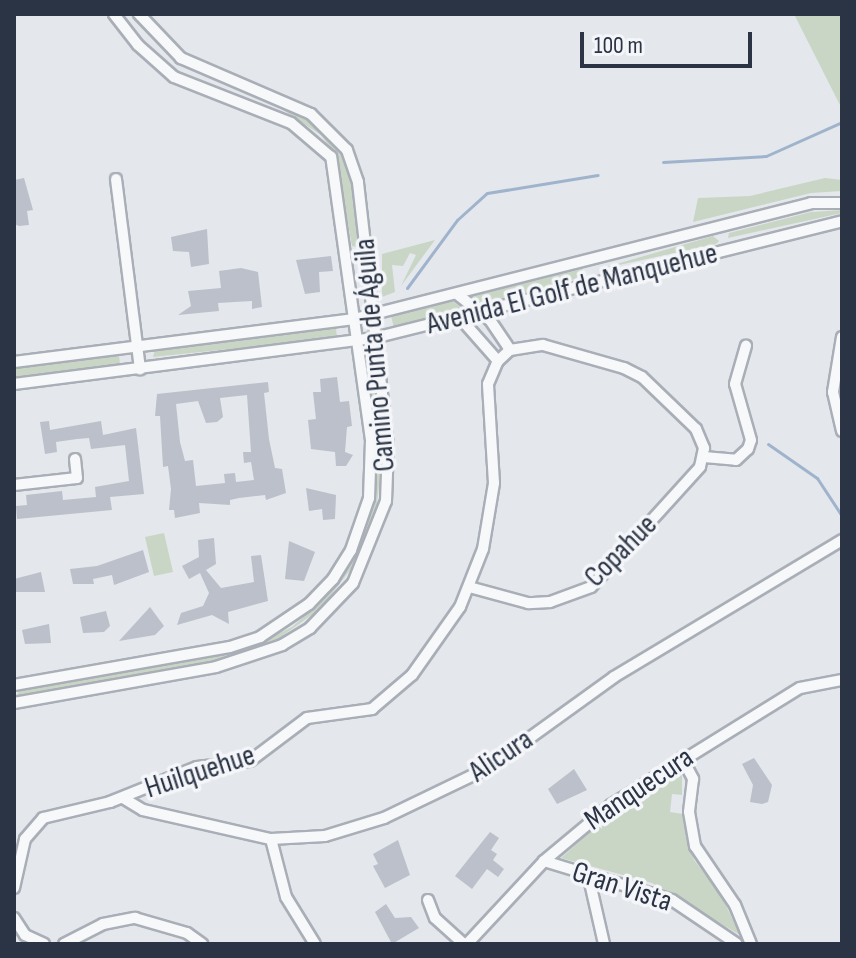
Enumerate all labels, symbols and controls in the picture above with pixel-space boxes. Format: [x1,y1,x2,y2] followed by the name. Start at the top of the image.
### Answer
[584,16,756,66] scale bar
[594,31,643,60] text: 100 m
[423,235,721,343] street label: Avenida El Golf de Manquehue
[347,237,403,473] street label: Camino Punta de Águila
[577,507,665,595] street label: Copahue
[462,722,540,790] street label: Alicura
[140,737,260,807] street label: Huilquehue
[578,740,700,838] street label: Manquecura
[568,854,676,920] street label: Gran Vista

